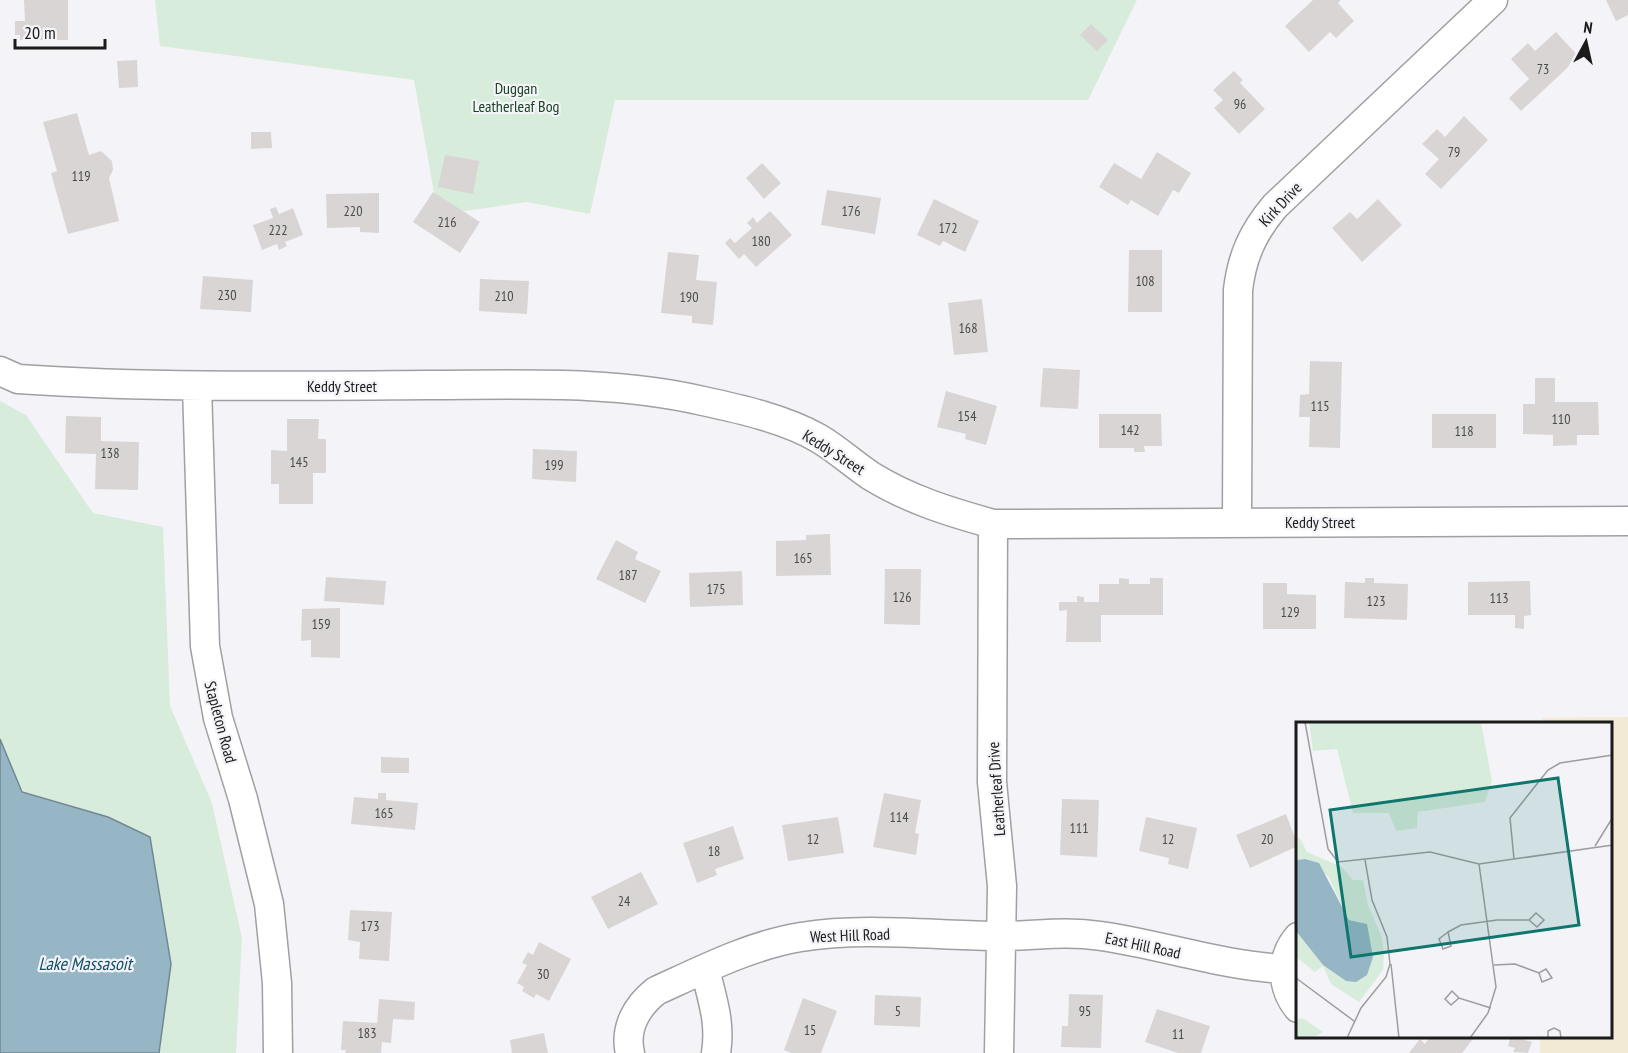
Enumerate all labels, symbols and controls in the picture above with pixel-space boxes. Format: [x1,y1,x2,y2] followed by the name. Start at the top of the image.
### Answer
[15,12,105,50] scale bar
[1556,12,1616,72] north arrow
[1582,17,1594,38] text: N
[24,21,56,44] text: 20 m
[1537,60,1549,78] house number: 73
[473,78,559,116] park label: Duggan Leatherleaf Bog
[1234,95,1246,113] house number: 96
[1448,143,1460,161] house number: 79
[72,167,90,185] house number: 119
[1254,177,1306,231] street label: Kirk Drive
[344,202,362,220] house number: 220
[842,202,860,220] house number: 176
[438,213,456,231] house number: 216
[939,219,957,237] house number: 172
[269,221,287,239] house number: 222
[752,232,770,250] house number: 180
[1136,272,1154,290] house number: 108
[218,286,236,304] house number: 230
[495,287,513,305] house number: 210
[680,288,698,306] house number: 190
[959,319,977,337] house number: 168
[307,376,377,396] street label: Keddy Street
[1311,397,1329,415] house number: 115
[958,407,977,425] house number: 154
[1552,410,1570,428] house number: 110
[1121,421,1139,439] house number: 142
[1455,422,1473,440] house number: 118
[799,425,869,479] street label: Keddy Street
[101,444,119,462] house number: 138
[290,453,308,471] house number: 145
[545,456,563,474] house number: 199
[1285,512,1355,532] street label: Keddy Street
[794,549,812,567] house number: 165
[619,566,637,584] house number: 187
[707,580,725,598] house number: 175
[893,588,911,606] house number: 126
[1490,589,1508,607] house number: 113
[1367,592,1385,610] house number: 123
[1281,603,1299,621] house number: 129
[312,615,330,633] house number: 159
[200,679,242,765] street label: Stapleton Road
[1296,722,1613,1038] inset map
[983,741,1009,837] street label: Leatherleaf Drive
[375,804,393,822] house number: 165
[890,808,909,826] house number: 114
[1070,819,1088,837] house number: 111
[807,830,819,848] house number: 12
[1162,830,1174,848] house number: 12
[1261,830,1273,848] house number: 20
[708,842,720,860] house number: 18
[618,892,631,910] house number: 24
[361,917,379,935] house number: 173
[810,924,890,946] street label: West Hill Road
[1103,927,1183,963] street label: East Hill Road
[38,952,134,975] water label: Lake Massasoit
[537,965,549,983] house number: 30
[895,1002,901,1020] house number: 5
[1079,1002,1091,1020] house number: 95
[804,1021,816,1039] house number: 15
[358,1024,376,1042] house number: 183
[1172,1025,1184,1043] house number: 11

